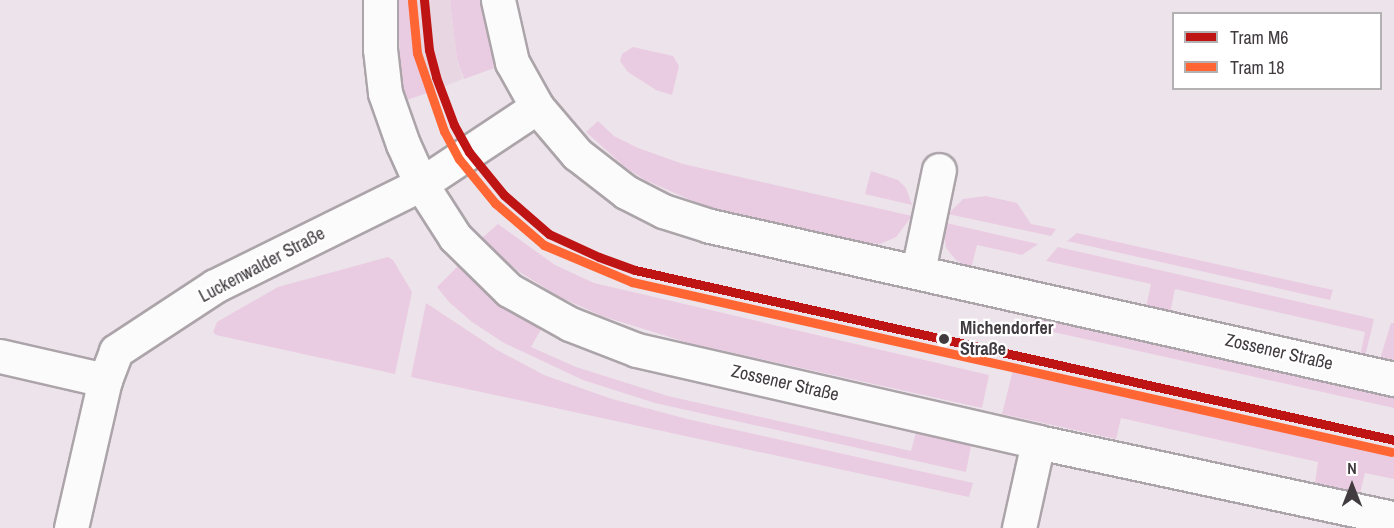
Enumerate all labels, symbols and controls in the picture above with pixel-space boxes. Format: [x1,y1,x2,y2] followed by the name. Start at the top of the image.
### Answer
[1172,12,1382,90] legend
[1230,25,1289,50] text: Tram M6
[1230,55,1284,80] text: Tram 18
[195,223,329,307] street label: Luckenwalder Straße
[960,318,1053,360] place label: Michendorfer Straße
[933,328,955,350] marker: Michendorfer Straße
[1223,329,1335,375] street label: Zossener Straße
[729,360,841,406] street label: Zossener Straße
[1322,456,1382,516] north arrow
[1347,457,1357,479] text: N

